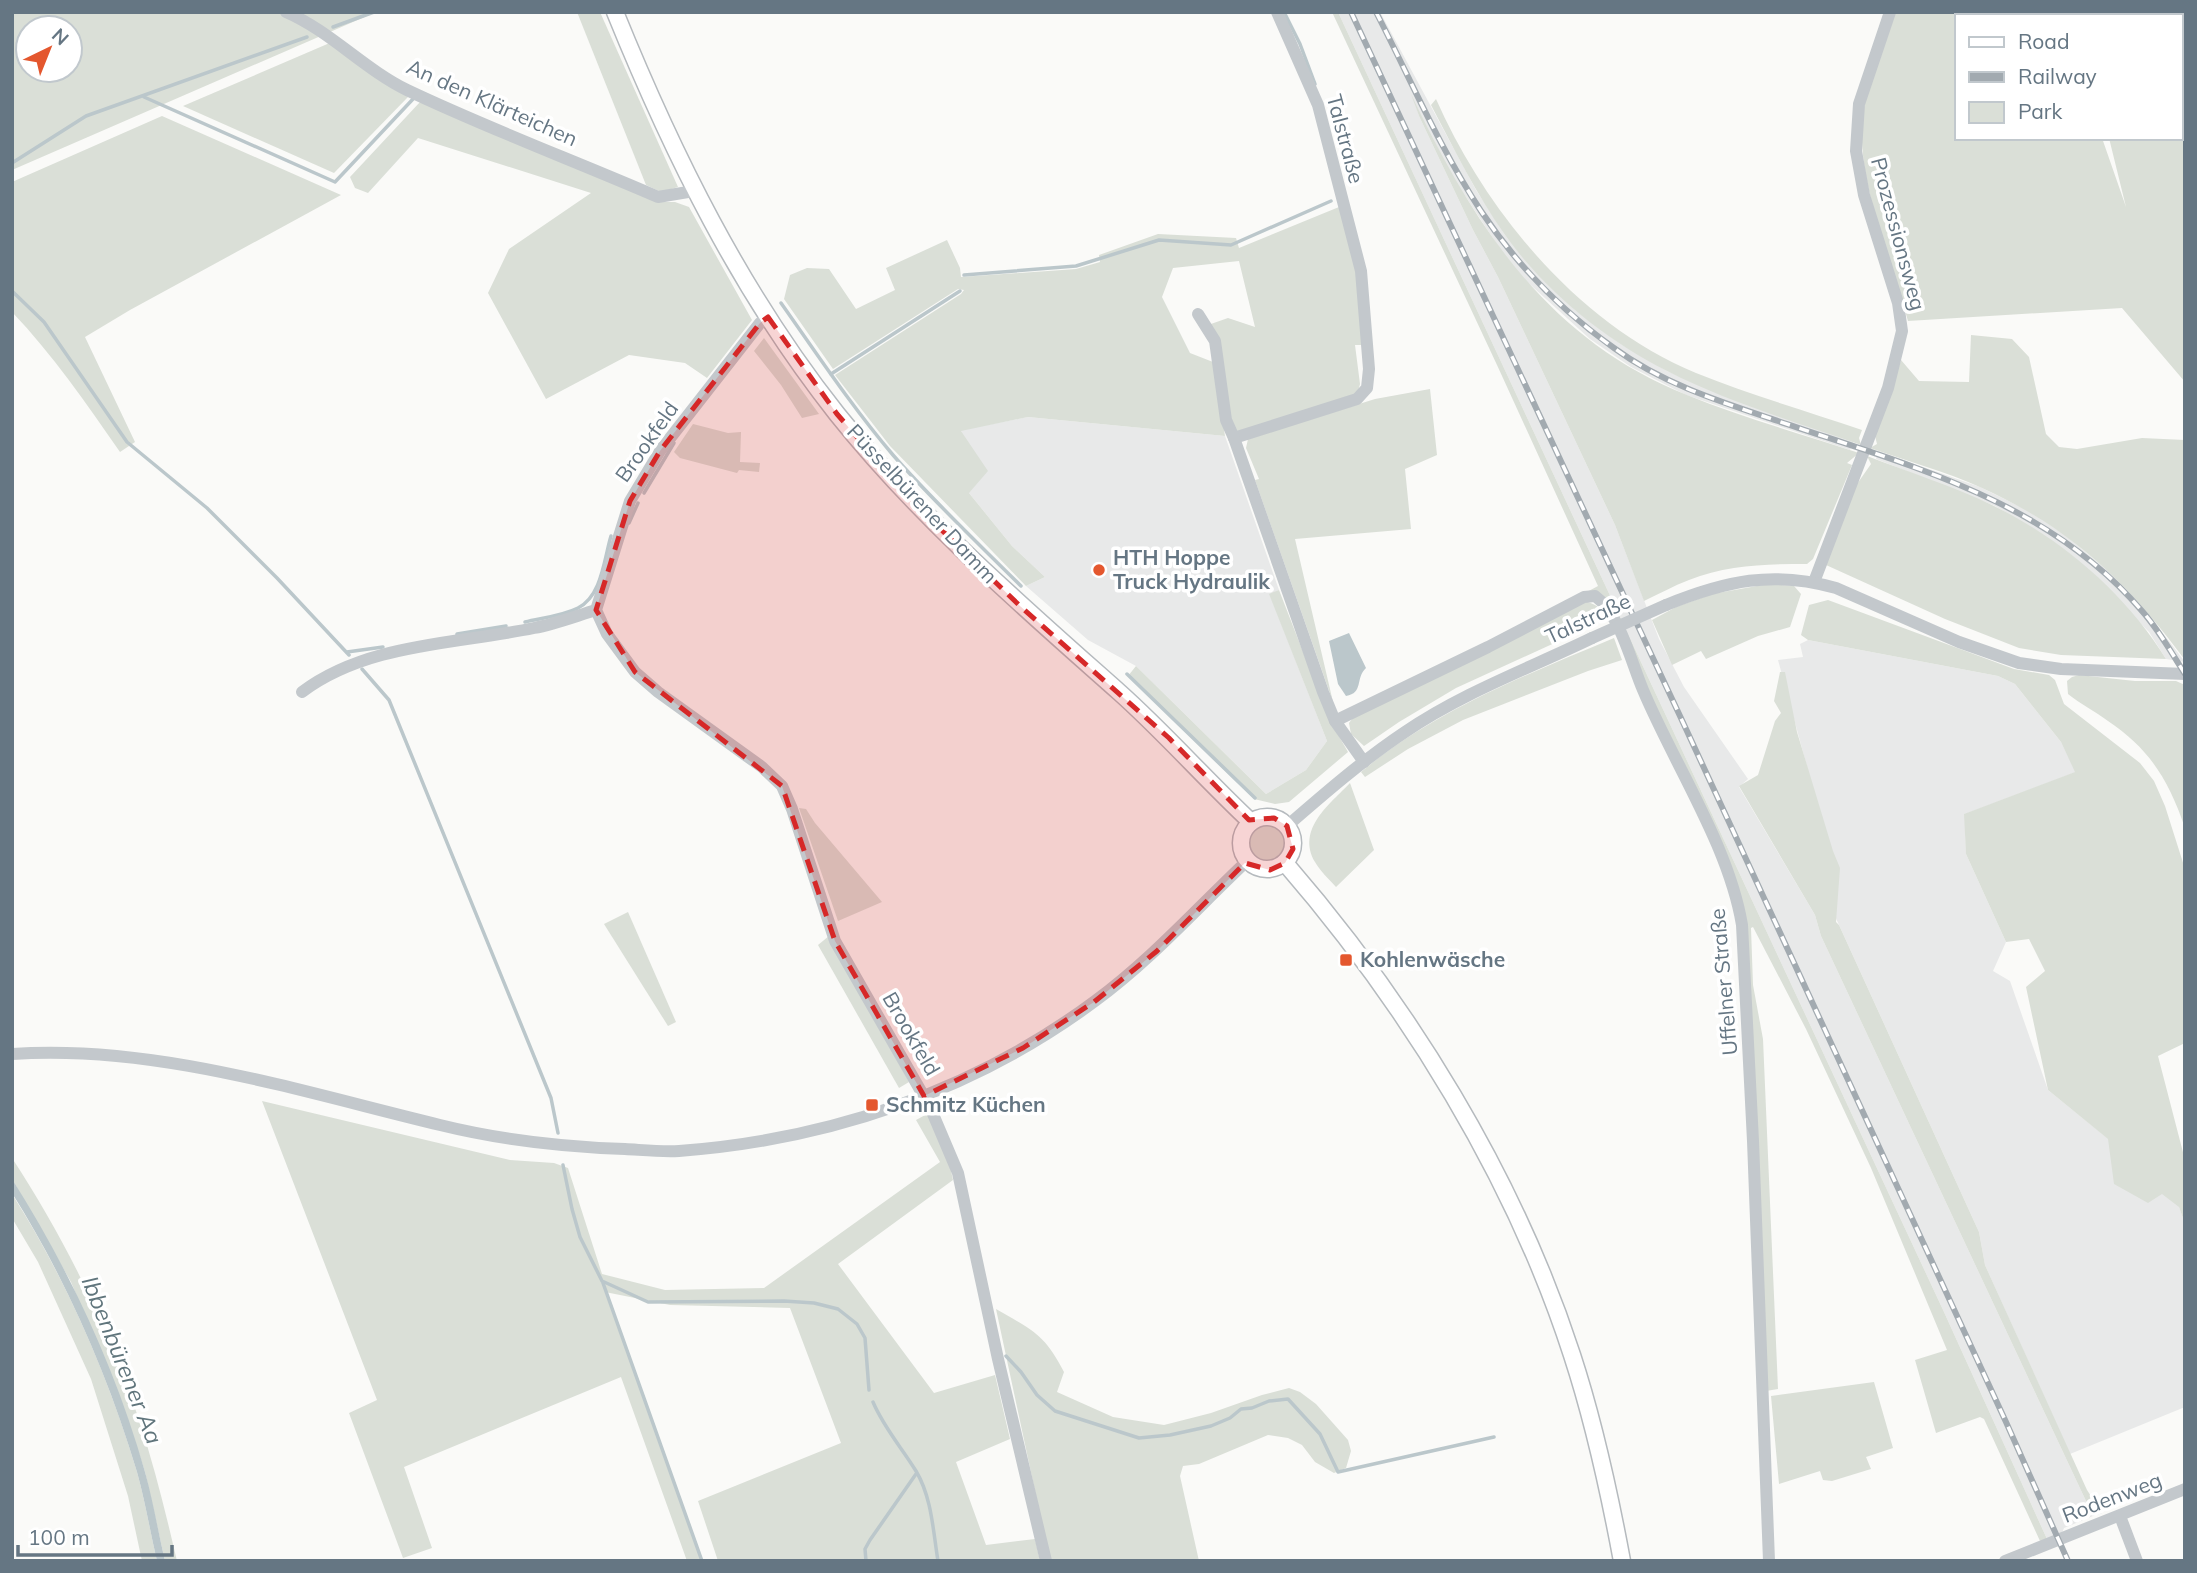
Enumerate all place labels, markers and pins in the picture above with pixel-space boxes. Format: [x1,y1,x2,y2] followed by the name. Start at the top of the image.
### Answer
[1113,544,1270,594] place label: HTH Hoppe Truck Hydraulik
[1091,562,1107,578] marker: HTH Hoppe Truck Hydraulik
[1360,946,1505,972] place label: Kohlenwäsche
[1338,952,1354,968] marker: Kohlenwäsche
[886,1091,1046,1117] place label: Schmitz Küchen
[864,1097,880,1113] marker: Schmitz Küchen

